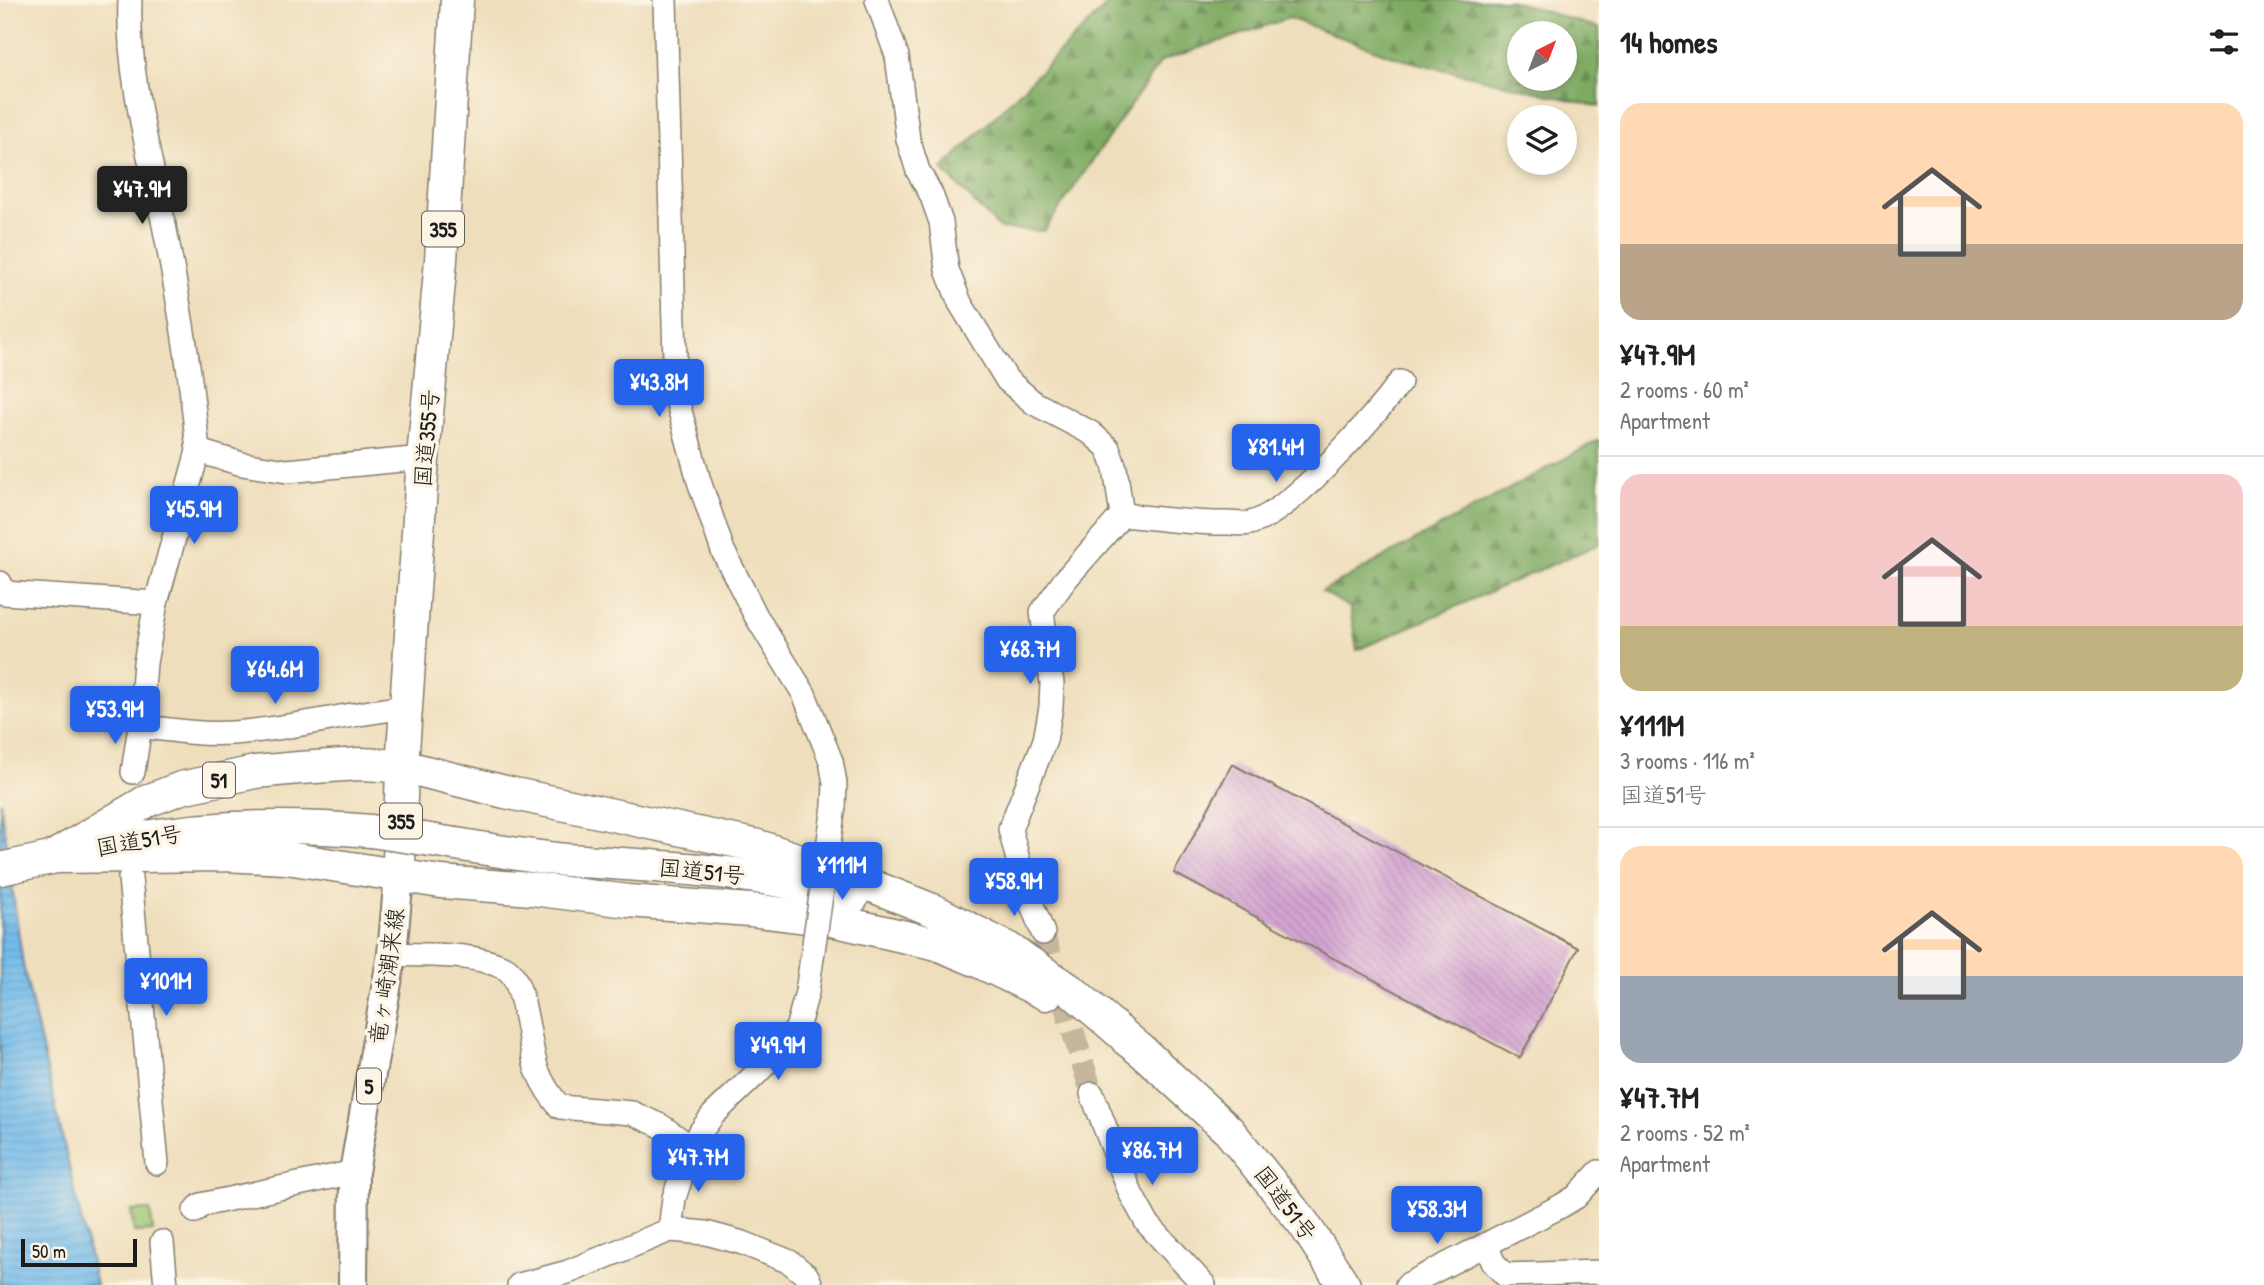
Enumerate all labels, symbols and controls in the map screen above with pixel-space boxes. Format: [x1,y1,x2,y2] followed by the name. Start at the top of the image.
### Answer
[1507,21,1577,91] north arrow
[1507,21,1577,175] map controls
[1620,22,1718,62] text: 14 homes
[2205,23,2243,61] icon: filters
[1507,105,1577,175] button: layers
[1869,149,1995,275] icon: home
[85,166,199,226] pin: ¥47.9M
[113,173,171,204] text: ¥47.9M
[422,212,464,246] road number: 355
[1620,334,1695,374] text: ¥47.9M
[602,360,716,419] pin: ¥43.8M
[630,366,688,397] text: ¥43.8M
[1620,374,1749,405] text: 2 rooms · 60 m²
[406,387,446,489] street label: 国道355号
[1620,405,1710,436] text: Apartment
[1219,424,1333,484] pin: ¥81.4M
[1248,431,1304,462] text: ¥81.4M
[137,486,251,546] pin: ¥45.9M
[166,493,222,524] text: ¥45.9M
[1869,519,1995,645] icon: home
[973,626,1087,686] pin: ¥68.7M
[1000,633,1060,664] text: ¥68.7M
[218,646,332,706] pin: ¥64.6M
[247,653,303,684] text: ¥64.6M
[58,686,172,746] pin: ¥53.9M
[86,693,144,724] text: ¥53.9M
[1620,705,1684,745] text: ¥111M
[1620,745,1755,776] text: 3 rooms · 116 m²
[203,762,235,798] road number: 51
[1620,779,1707,810] text: 国道51号
[380,804,422,838] road number: 355
[93,817,185,863] street label: 国道51号
[793,842,891,902] pin: ¥111M
[817,849,867,880] text: ¥111M
[657,851,747,891] street label: 国道51号
[957,858,1071,918] pin: ¥58.9M
[985,865,1043,896] text: ¥58.9M
[1869,892,1995,1018] icon: home
[361,906,411,1046] street label: 竜ヶ崎潮来線
[117,958,215,1018] pin: ¥101M
[140,965,192,996] text: ¥101M
[721,1023,835,1082] pin: ¥49.9M
[751,1029,805,1060] text: ¥49.9M
[357,1068,381,1104] road number: 5
[1620,1077,1699,1117] text: ¥47.7M
[1620,1117,1750,1148] text: 2 rooms · 52 m²
[1095,1128,1209,1187] pin: ¥86.7M
[641,1134,755,1194] pin: ¥47.7M
[1122,1134,1182,1165] text: ¥86.7M
[668,1141,728,1172] text: ¥47.7M
[1620,1148,1710,1179] text: Apartment
[1247,1159,1325,1247] street label: 国道51号
[1380,1186,1494,1246] pin: ¥58.3M
[1407,1193,1467,1224] text: ¥58.3M
[21,1236,136,1268] scale bar
[32,1238,66,1264] text: 50 m

